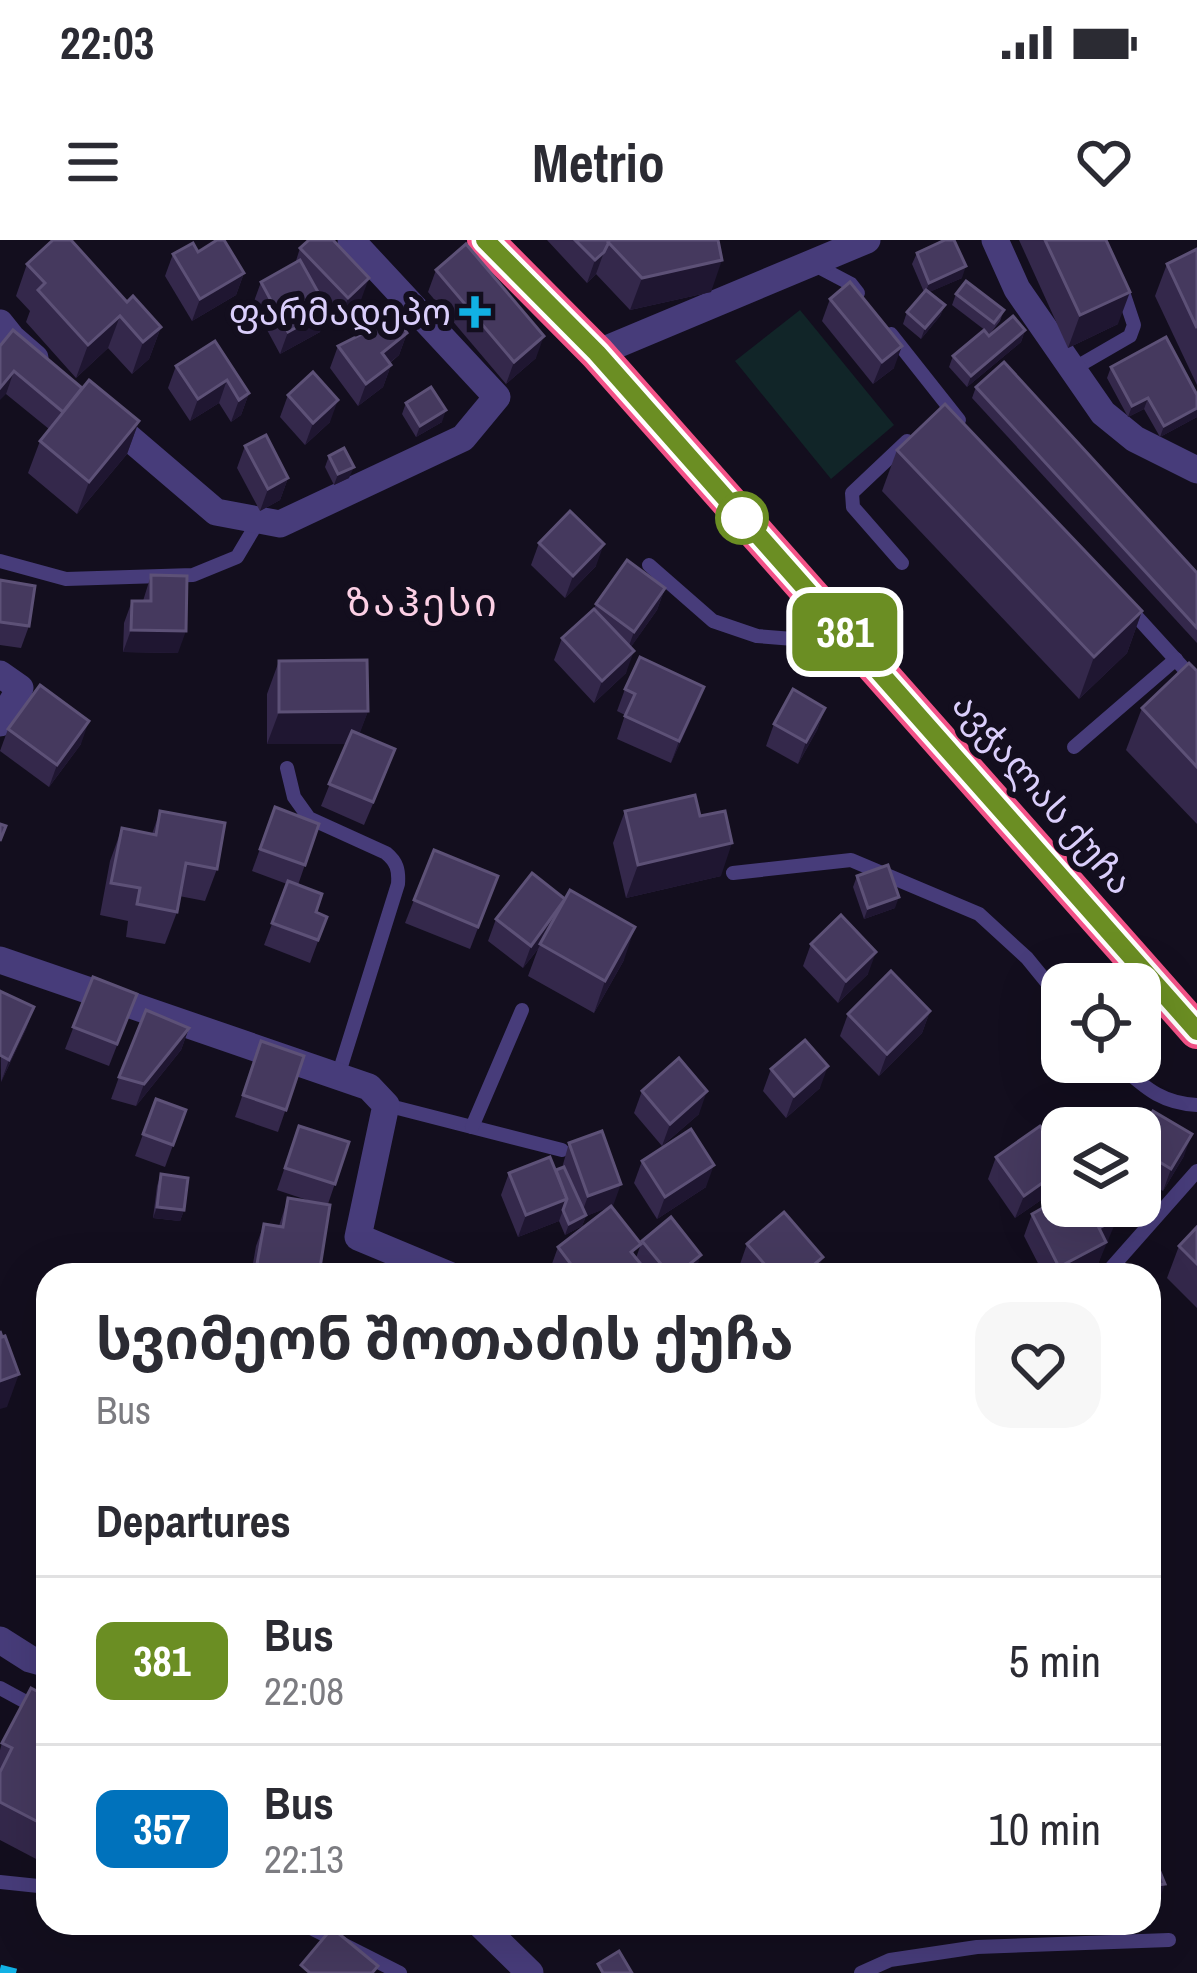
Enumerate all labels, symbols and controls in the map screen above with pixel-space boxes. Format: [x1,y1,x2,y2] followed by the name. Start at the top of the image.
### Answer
[60,12,154,73] text: 22:03
[532,126,665,199] text: Metrio
[60,129,126,195] icon: menu
[1071,129,1137,195] icon: heart
[229,288,451,336] place label: ფარმადეპო
[462,299,488,325] marker: ფარმადეპო
[717,493,767,543] unlabelled marker
[346,576,500,628] district label: ზაჰესი
[776,593,914,671] line badge: 381
[816,604,874,660] text: 381
[942,682,1144,904] street label: ავჭალას ქუჩა
[1041,963,1161,1227] map controls
[1041,963,1161,1083] button: locate
[1041,1107,1161,1227] button: layers
[96,1300,794,1377] text: სვიმეონ შოთაძის ქუჩა
[975,1302,1101,1428] button: heart
[96,1384,151,1436] text: Bus
[96,1490,291,1551] text: Departures
[264,1604,334,1665] text: Bus
[1009,1630,1101,1691] text: 5 min
[133,1633,191,1689] text: 381
[264,1665,344,1717] text: 22:08
[264,1772,334,1833] text: Bus
[988,1798,1101,1859] text: 10 min
[133,1801,191,1857] text: 357
[264,1833,344,1885] text: 22:13

